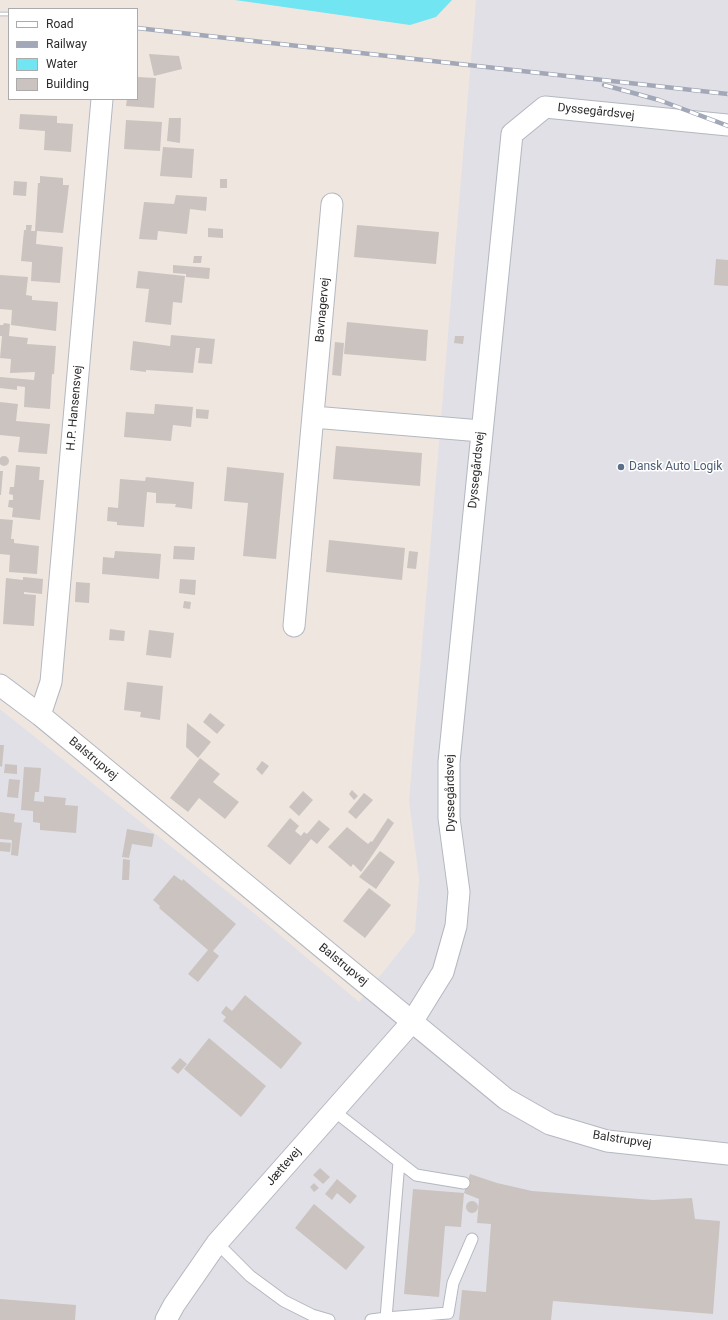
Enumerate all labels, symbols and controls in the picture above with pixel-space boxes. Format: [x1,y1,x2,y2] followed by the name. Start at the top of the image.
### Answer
[8,8,138,100] legend
[46,17,74,31] text: Road
[46,37,87,51] text: Railway
[46,57,77,71] text: Water
[46,77,89,91] text: Building
[557,101,635,123] street label: Dyssegårdsvej
[313,277,333,343] street label: Bavnagervej
[64,365,86,451] street label: H.P. Hansensvej
[466,431,488,509] street label: Dyssegårdsvej
[629,460,722,474] place label: Dansk Auto Logik
[616,462,626,472] marker: Dansk Auto Logik
[66,734,120,784] street label: Balstrupvej
[443,754,459,832] street label: Dyssegårdsvej
[315,941,371,989] street label: Balstrupvej
[592,1128,652,1152] street label: Balstrupvej
[264,1145,304,1189] street label: Jættevej

